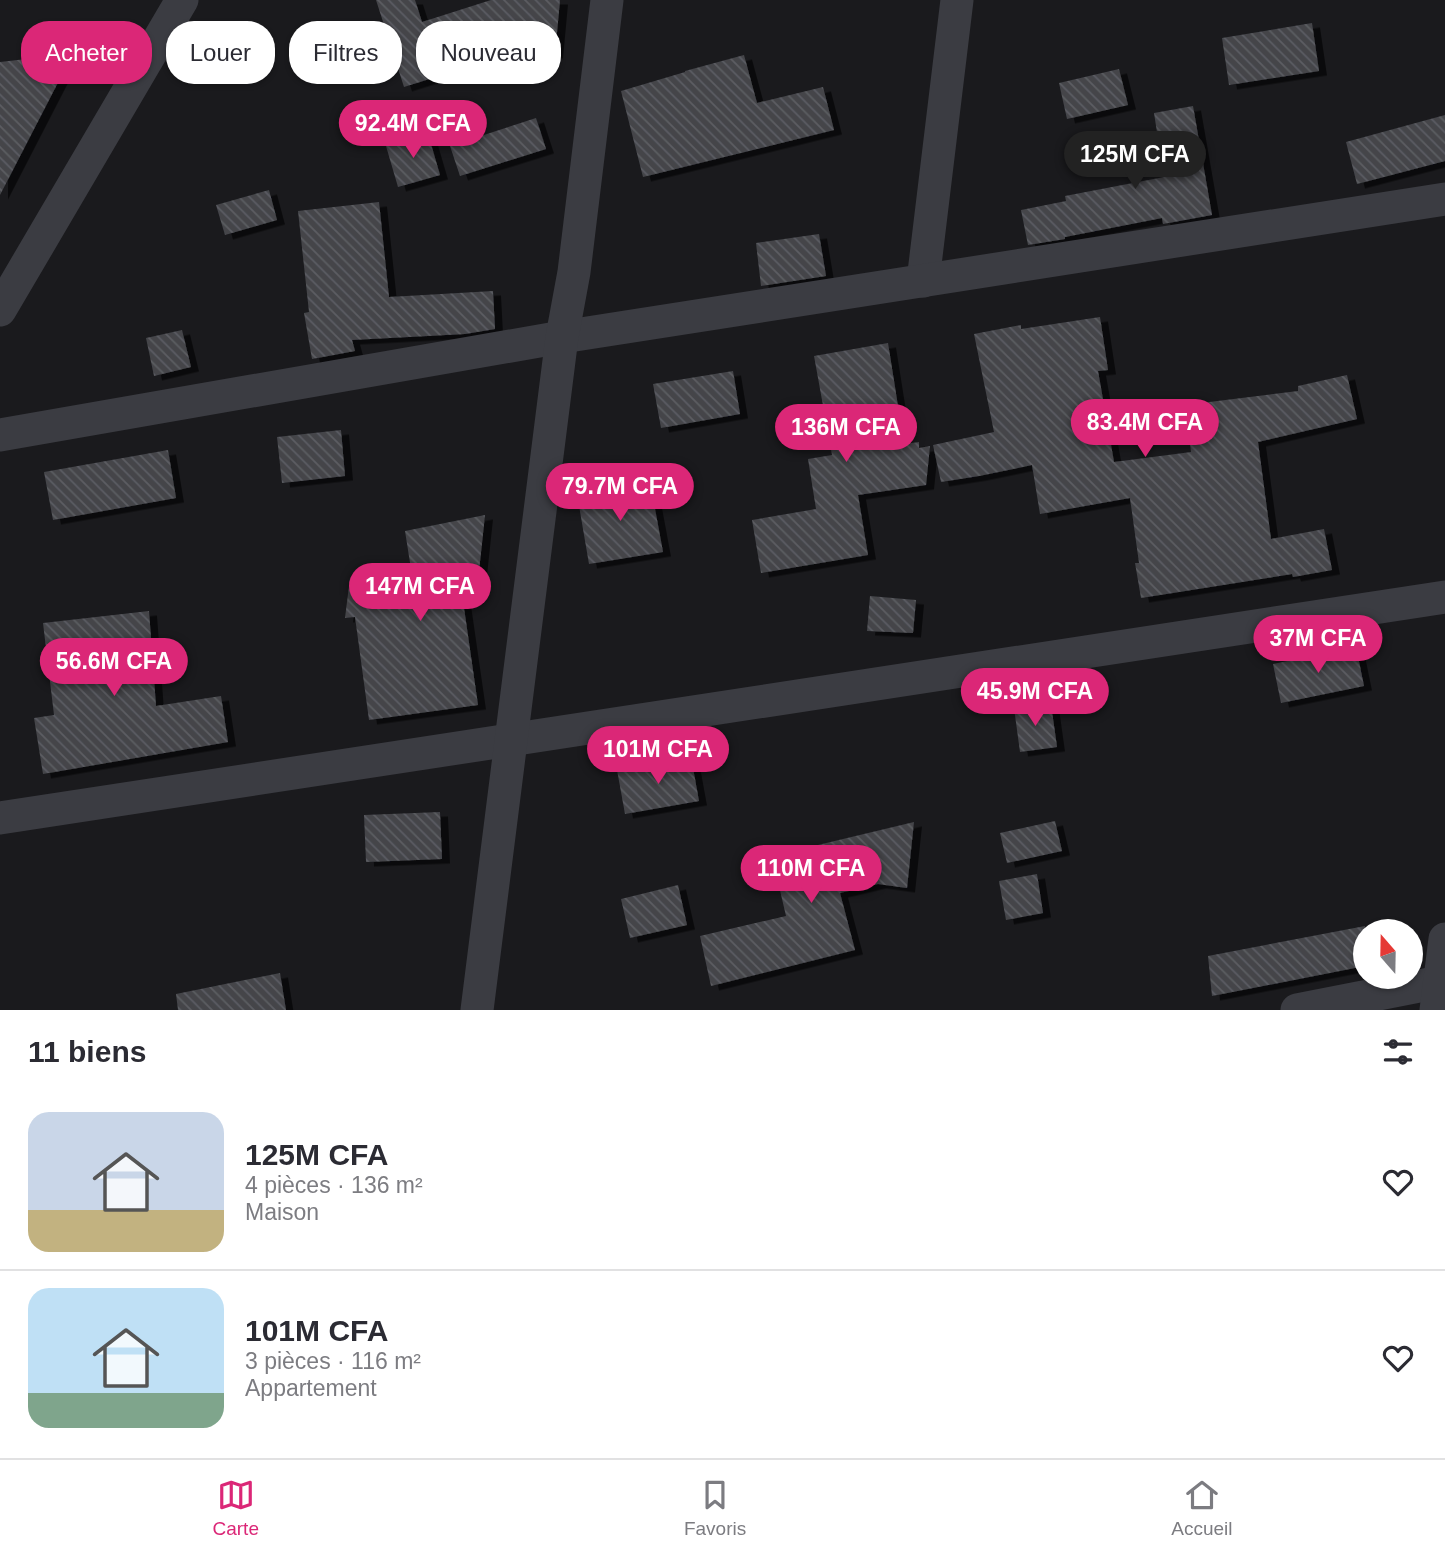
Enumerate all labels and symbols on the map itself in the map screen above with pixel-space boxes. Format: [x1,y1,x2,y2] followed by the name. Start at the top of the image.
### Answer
[333,100,493,160] pin: 92.4M CFA
[1063,132,1207,191] pin: 125M CFA
[1065,400,1225,459] pin: 83.4M CFA
[774,405,918,464] pin: 136M CFA
[540,463,700,523] pin: 79.7M CFA
[348,564,492,623] pin: 147M CFA
[1253,616,1383,675] pin: 37M CFA
[34,638,194,698] pin: 56.6M CFA
[955,668,1115,728] pin: 45.9M CFA
[586,726,730,786] pin: 101M CFA
[739,846,883,905] pin: 110M CFA
[1353,919,1423,989] north arrow

